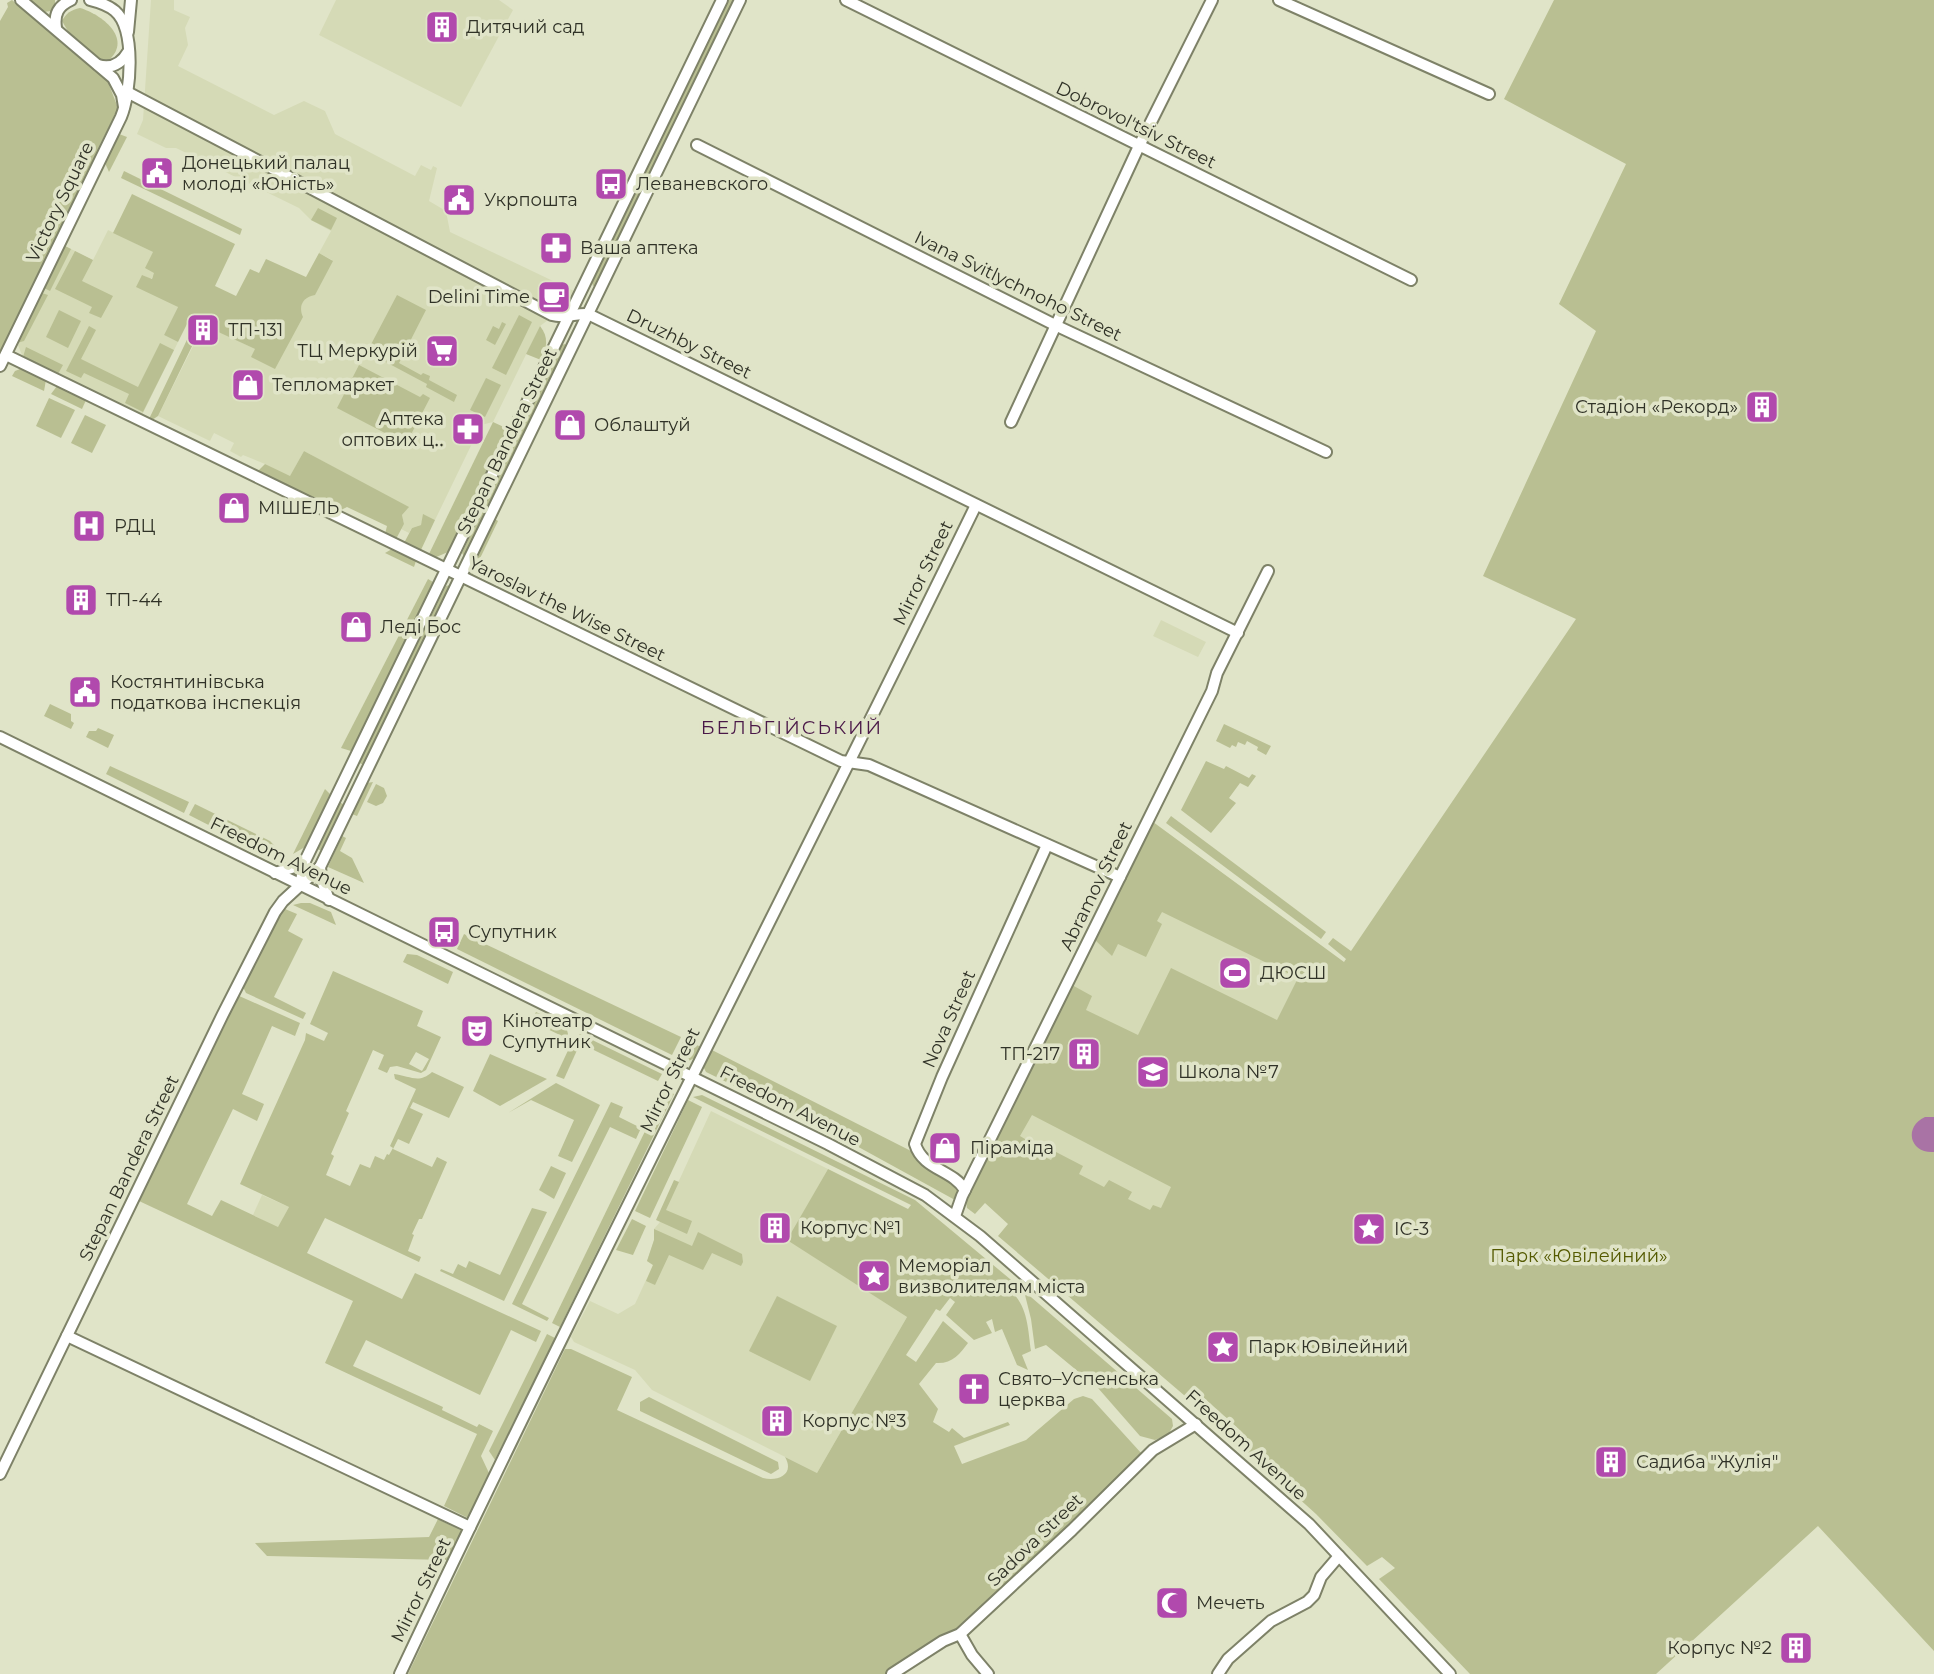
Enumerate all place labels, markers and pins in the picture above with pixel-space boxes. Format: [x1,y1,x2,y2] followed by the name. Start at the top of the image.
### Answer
[423,8,461,46] building icon: Дитячий сад
[466,16,585,38] place label: Дитячий сад
[182,152,350,195] place label: Донецький палац молоді «Юність»
[138,154,176,192] public building icon: Донецький палац молоді «Юність»
[592,165,630,203] bus stop icon: Леваневского
[636,173,768,195] place label: Леваневского
[440,181,478,219] public building icon: Укрпошта
[484,189,578,211] place label: Укрпошта
[537,229,575,267] pharmacy icon: Ваша аптека
[580,237,699,259] place label: Ваша аптека
[535,278,573,316] cafe icon: Delini Time
[428,286,530,308] place label: Delini Time
[184,311,222,349] building icon: ТП-131
[228,319,283,341] place label: ТП-131
[423,332,461,370] supermarket icon: ТЦ Меркурій
[297,340,418,362] place label: ТЦ Меркурій
[229,366,267,404] shop icon: Тепломаркет
[272,374,395,396] place label: Тепломаркет
[1743,388,1781,426] building icon: Стадіон «Рекорд»
[1575,396,1738,418] place label: Стадіон «Рекорд»
[551,406,589,444] shop icon: Облаштуй
[341,408,444,451] place label: Аптека оптових ц‥
[449,410,487,448] pharmacy icon: Аптека оптових ц‥
[594,414,691,436] place label: Облаштуй
[215,489,253,527] shop icon: МІШЕЛЬ
[258,497,339,519] place label: МІШЕЛЬ
[70,507,108,545] hospital icon: РДЦ
[114,515,155,537] place label: РДЦ
[62,581,100,619] building icon: ТП-44
[106,589,162,611] place label: ТП-44
[337,608,375,646] shop icon: Леді Бос
[380,616,461,638] place label: Леді Бос
[110,671,301,714] place label: Костянтинівська податкова інспекція
[66,673,104,711] public building icon: Костянтинівська податкова інспекція
[425,913,463,951] bus stop icon: Супутник
[468,921,557,943] place label: Супутник
[1216,954,1254,992] sports icon: ДЮСШ
[1260,962,1327,984] place label: ДЮСШ
[502,1010,593,1053] place label: Кінотеатр Супутник
[458,1012,496,1050] theatre icon: Кінотеатр Супутник
[1065,1035,1103,1073] building icon: ТП-217
[1001,1043,1060,1065] place label: ТП-217
[1134,1053,1172,1091] school or university icon: Школа №7
[1178,1061,1279,1083] place label: Школа №7
[926,1129,964,1167] shop icon: Піраміда
[970,1137,1054,1159] place label: Піраміда
[756,1209,794,1247] building icon: Корпус №1
[1350,1210,1388,1248] place icon: ІС-3
[800,1217,901,1239] place label: Корпус №1
[1394,1218,1429,1240] place label: ІС-3
[898,1255,1085,1298] place label: Меморіал визволителям міста
[855,1257,893,1295] place icon: Меморіал визволителям міста
[1204,1328,1242,1366] place icon: Парк Ювілейний
[1248,1336,1408,1358] place label: Парк Ювілейний
[998,1368,1159,1411] place label: Свято–Успенська церква
[955,1370,993,1408] church icon: Свято–Успенська церква
[758,1402,796,1440] building icon: Корпус №3
[802,1410,906,1432] place label: Корпус №3
[1592,1443,1630,1481] building icon: Садиба "Жулія"
[1636,1451,1778,1473] place label: Садиба "Жулія"
[1153,1584,1191,1622] mosque icon: Мечеть
[1196,1592,1265,1614] place label: Мечеть
[1777,1629,1815,1667] building icon: Корпус №2
[1667,1637,1772,1659] place label: Корпус №2

